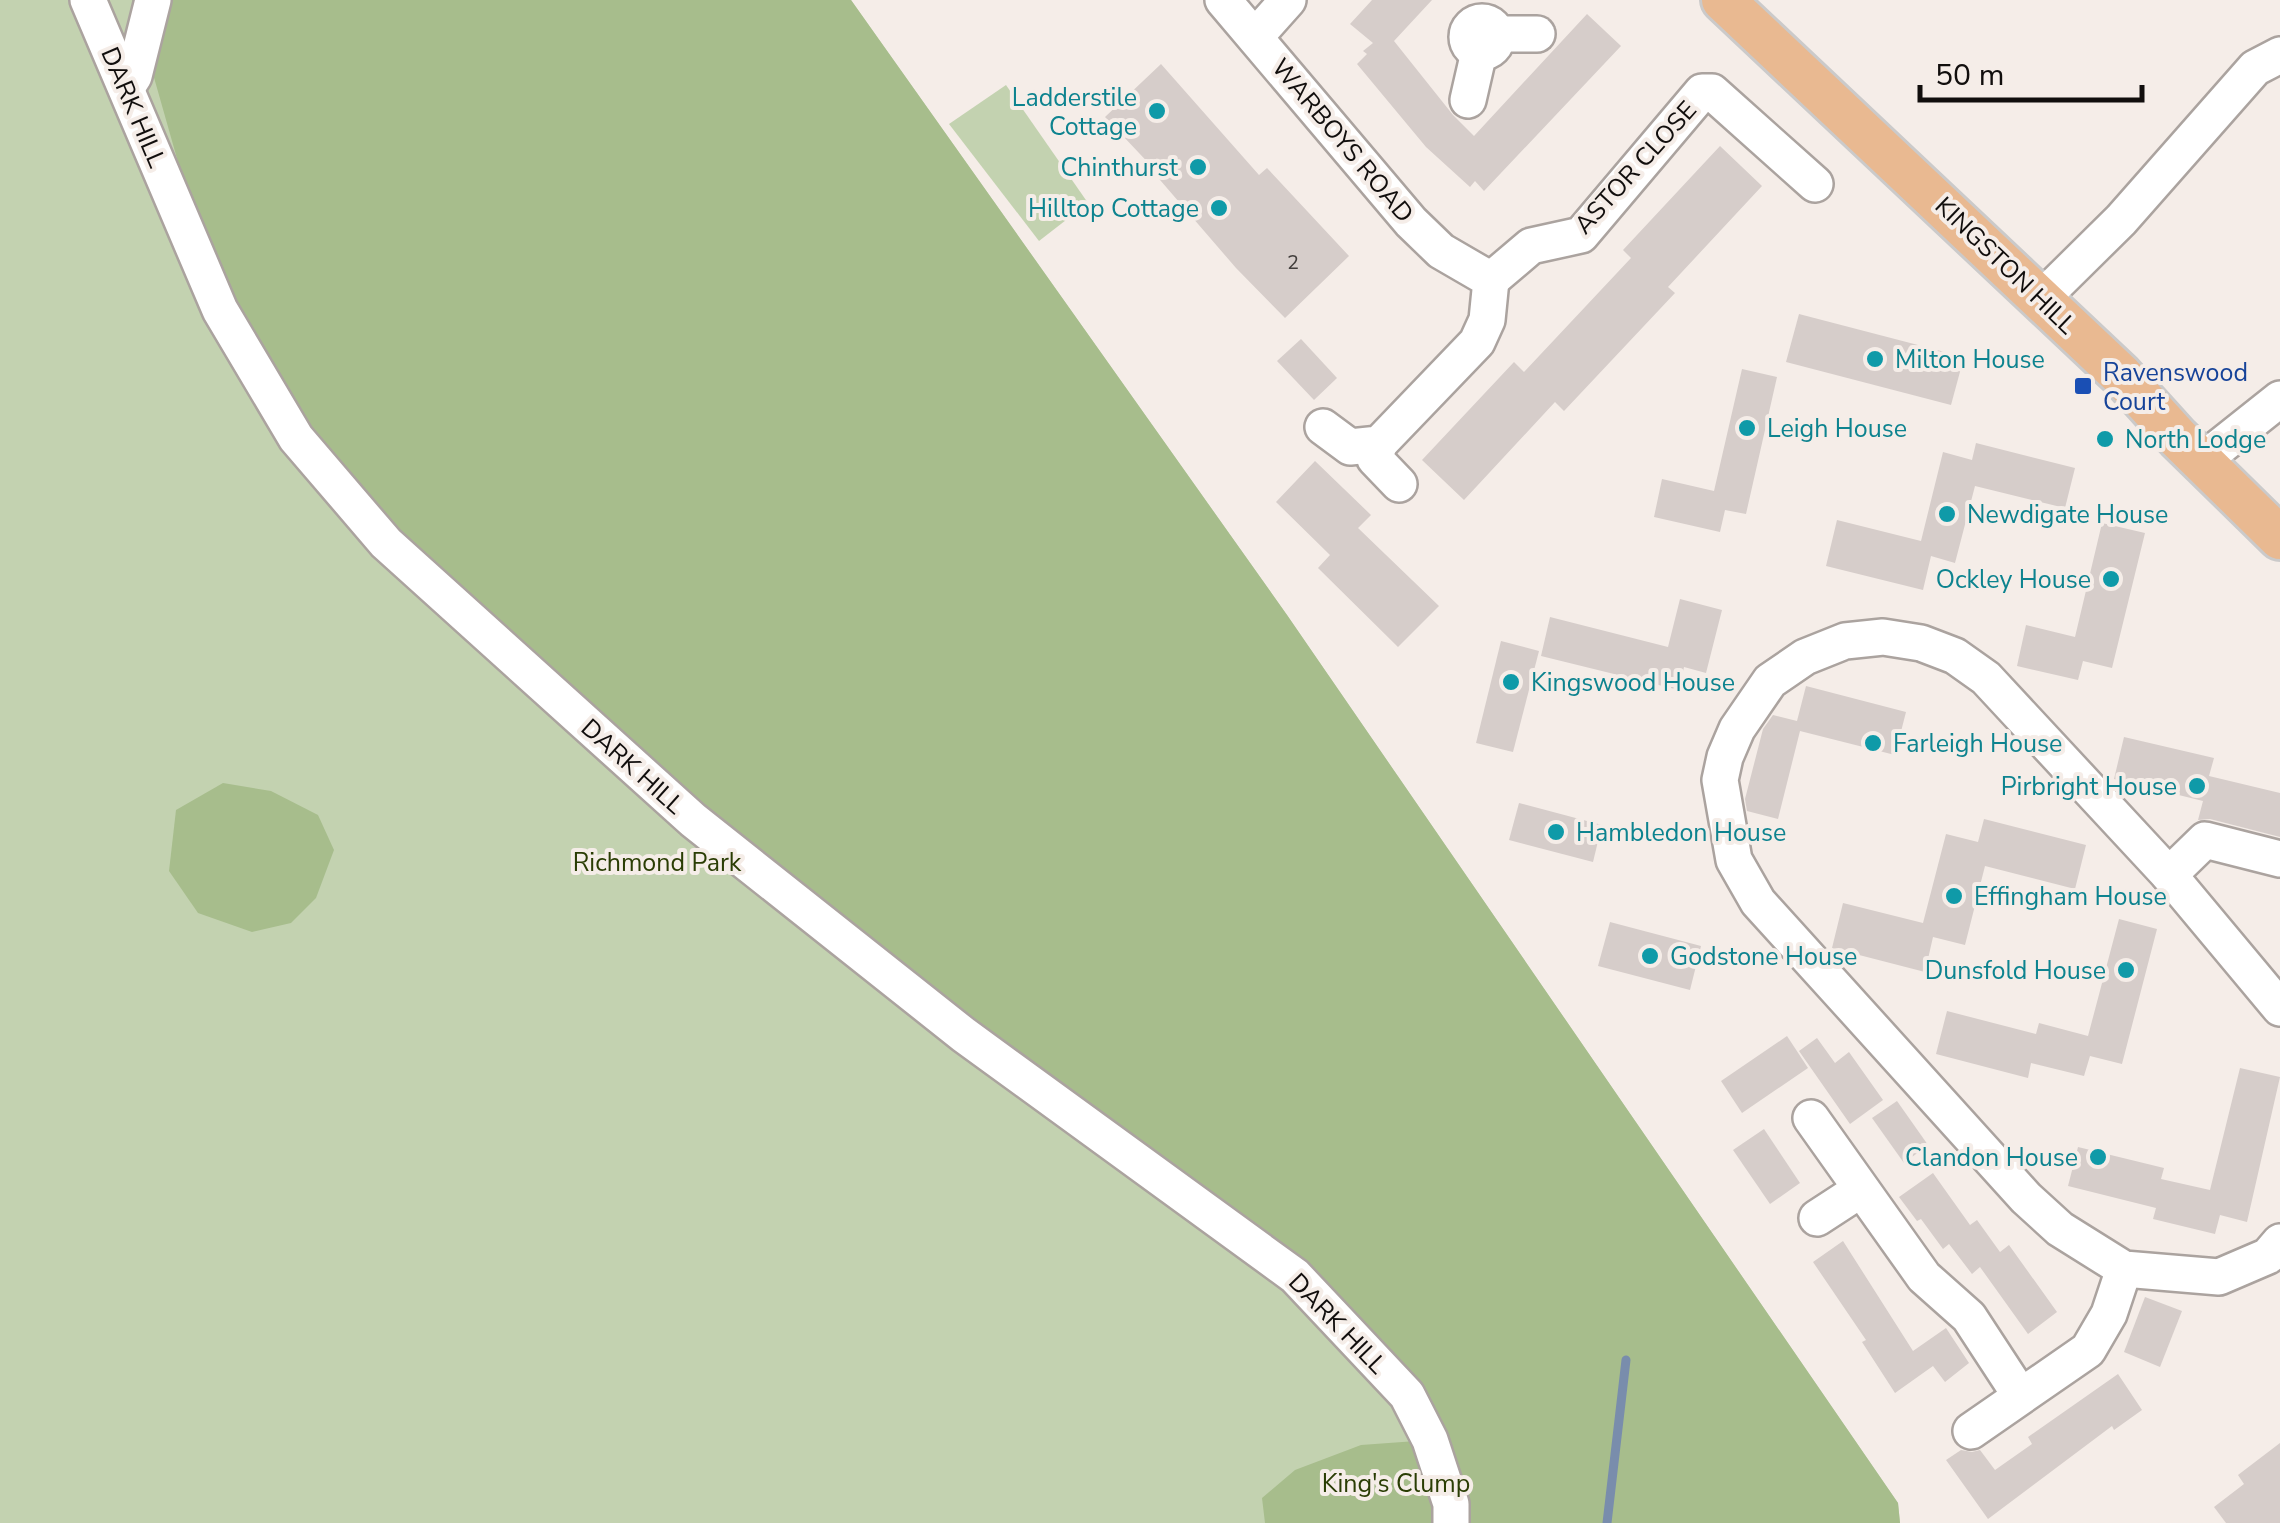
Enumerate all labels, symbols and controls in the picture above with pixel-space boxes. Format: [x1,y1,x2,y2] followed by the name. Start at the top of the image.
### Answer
[1920,40,2142,102] scale bar
[92,42,174,173] street label: DARK HILL
[1264,51,1421,230] street label: WARBOYS ROAD
[1935,55,2004,96] text: 50 m
[1012,81,1137,144] place label: Ladderstile Cottage
[1567,94,1705,241] street label: ASTOR CLOSE
[1146,100,1168,122] marker: Ladderstile Cottage
[1061,151,1178,185] place label: Chinthurst
[1187,156,1209,178] marker: Chinthurst
[1927,189,2084,342] street label: KINGSTON HILL
[1028,192,1199,226] place label: Hilltop Cottage
[1208,197,1230,219] marker: Hilltop Cottage
[1287,249,1299,276] house number: 2
[1895,343,2045,377] place label: Milton House
[1864,348,1886,370] marker: Milton House
[2103,356,2248,419] place label: Ravenswood Court
[2072,375,2094,397] marker: Ravenswood Court
[1767,412,1907,446] place label: Leigh House
[1736,417,1758,439] marker: Leigh House
[2125,423,2266,457] place label: North Lodge
[2094,428,2116,450] marker: North Lodge
[1967,498,2168,532] place label: Newdigate House
[1936,503,1958,525] marker: Newdigate House
[1936,563,2091,597] place label: Ockley House
[2100,568,2122,590] marker: Ockley House
[1531,666,1735,700] place label: Kingswood House
[1500,671,1522,693] marker: Kingswood House
[573,711,692,822] street label: DARK HILL
[1893,727,2062,761] place label: Farleigh House
[1862,732,1884,754] marker: Farleigh House
[2001,770,2177,804] place label: Pirbright House
[2186,775,2208,797] marker: Pirbright House
[1576,816,1786,850] place label: Hambledon House
[1545,821,1567,843] marker: Hambledon House
[573,846,742,880] park label: Richmond Park
[1974,880,2167,914] place label: Effingham House
[1943,885,1965,907] marker: Effingham House
[1670,940,1857,974] place label: Godstone House
[1639,945,1661,967] marker: Godstone House
[1925,954,2106,988] place label: Dunsfold House
[2115,959,2137,981] marker: Dunsfold House
[1905,1141,2078,1175] place label: Clandon House
[2087,1146,2109,1168] marker: Clandon House
[1281,1266,1394,1382] street label: DARK HILL
[1322,1467,1470,1501] park label: King's Clump

